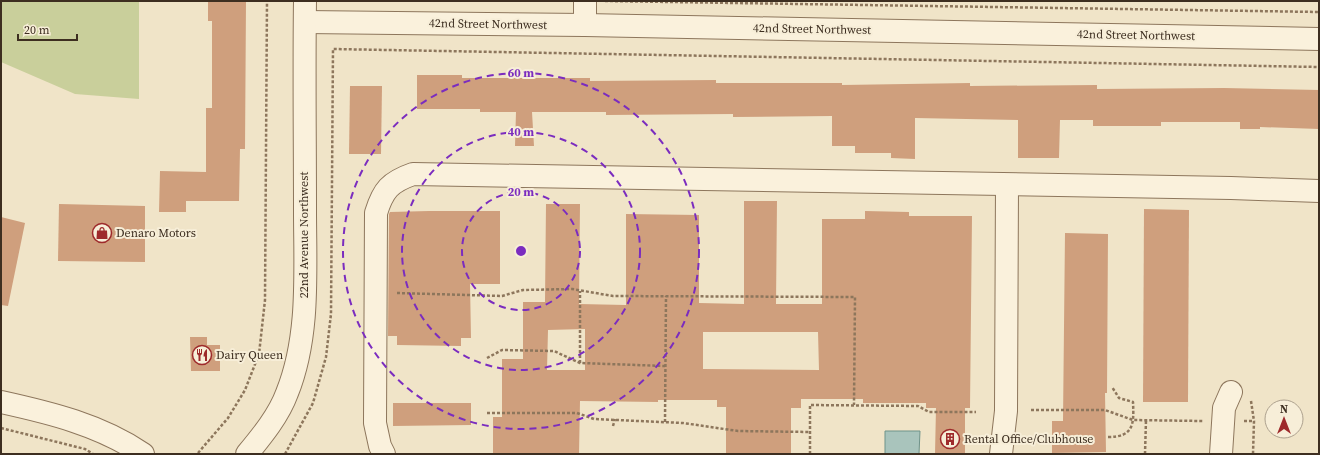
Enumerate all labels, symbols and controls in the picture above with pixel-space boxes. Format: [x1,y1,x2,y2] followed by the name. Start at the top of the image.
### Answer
[429,15,547,33] street label: 42nd Street Northwest
[18,16,77,42] scale bar
[753,20,871,38] street label: 42nd Street Northwest
[24,22,50,38] text: 20 m
[1077,26,1195,44] street label: 42nd Street Northwest
[508,65,534,81] text: 60 m
[508,124,534,140] text: 40 m
[296,172,312,298] street label: 22nd Avenue Northwest
[508,184,534,200] text: 20 m
[91,222,113,244] shop icon: Denaro Motors
[116,225,196,241] place label: Denaro Motors
[514,244,528,258] centre of rings
[191,344,213,366] restaurant icon: Dairy Queen
[216,347,283,363] place label: Dairy Queen
[1264,399,1304,439] north arrow
[1280,402,1288,417] text: N
[939,428,961,450] building icon: Rental Office/Clubhouse
[964,431,1093,447] place label: Rental Office/Clubhouse

